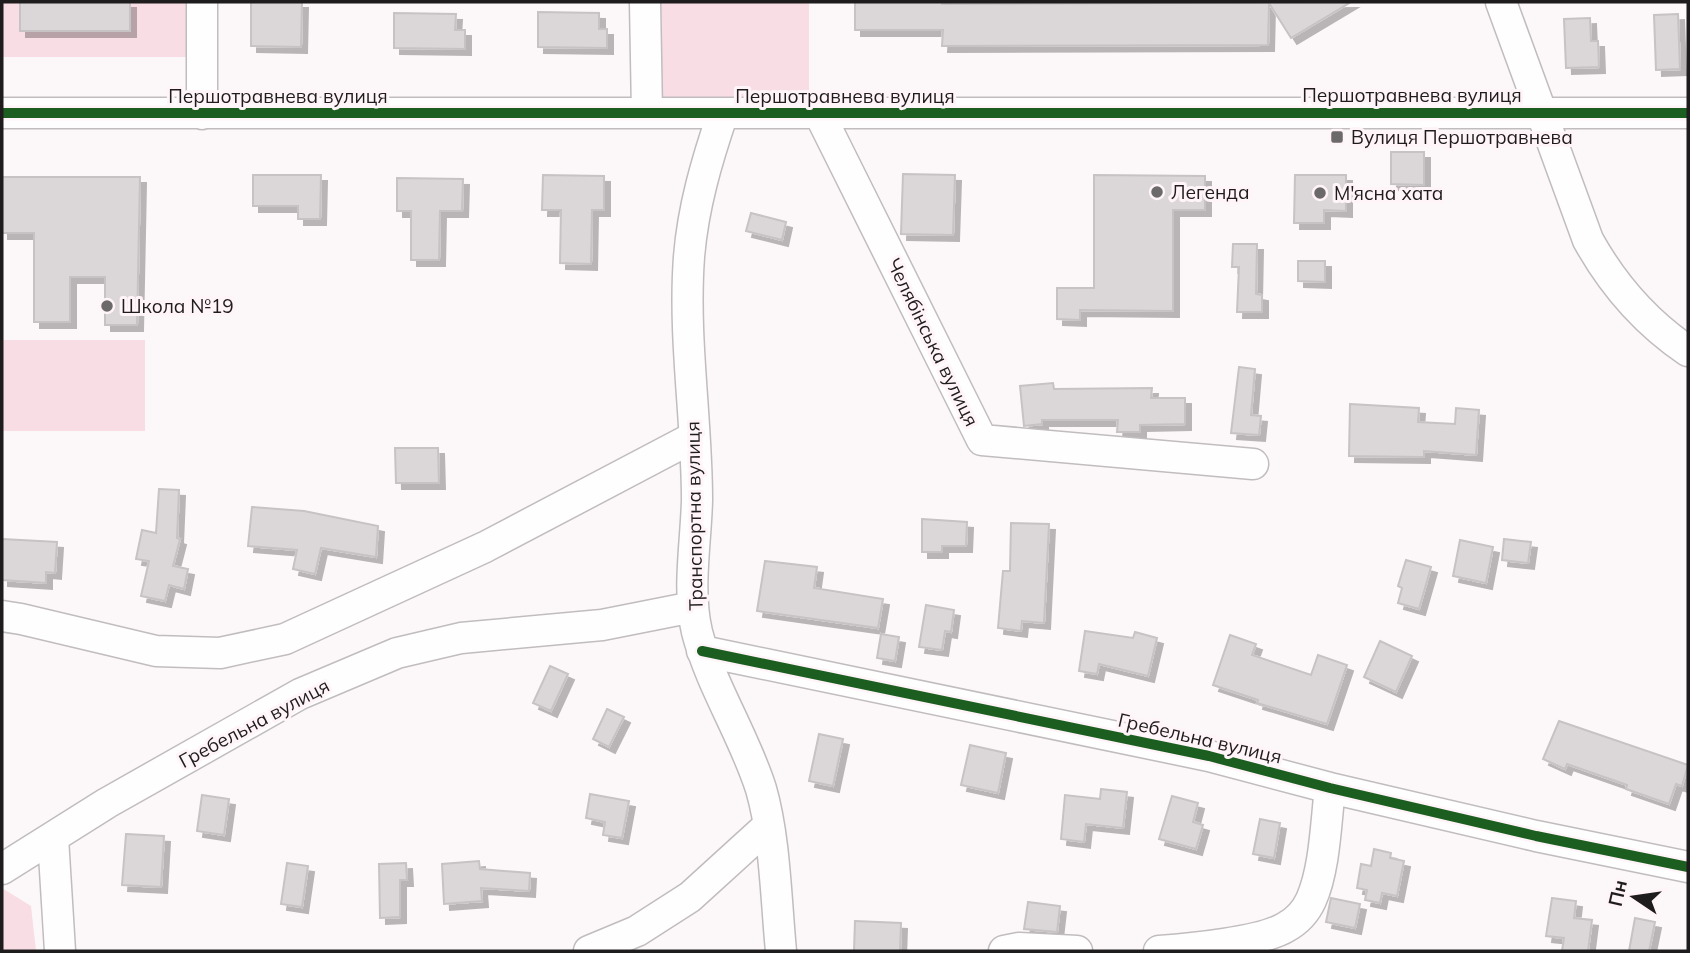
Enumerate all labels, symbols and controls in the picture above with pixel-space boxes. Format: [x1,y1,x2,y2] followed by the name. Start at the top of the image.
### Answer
[1302,83,1522,107] street label: Першотравнева вулиця
[168,84,388,108] street label: Першотравнева вулиця
[735,84,955,108] street label: Першотравнева вулиця
[1351,125,1573,149] place label: Вулиця Першотравнева
[1329,129,1345,145] marker: Вулиця Першотравнева
[1171,180,1250,204] place label: Легенда
[1334,181,1443,205] place label: М'ясна хата
[1149,184,1165,200] marker: Легенда
[1312,185,1328,201] marker: М'ясна хата
[882,254,984,430] street label: Челябінська вулиця
[121,294,234,318] place label: Школа №19
[99,298,115,314] marker: Школа №19
[680,421,708,611] street label: Транспортна вулиця
[175,673,333,773] street label: Гребельна вулиця
[1116,708,1284,768] street label: Гребельна вулиця
[1599,862,1669,932] north arrow
[1603,878,1632,909] text: Пн

